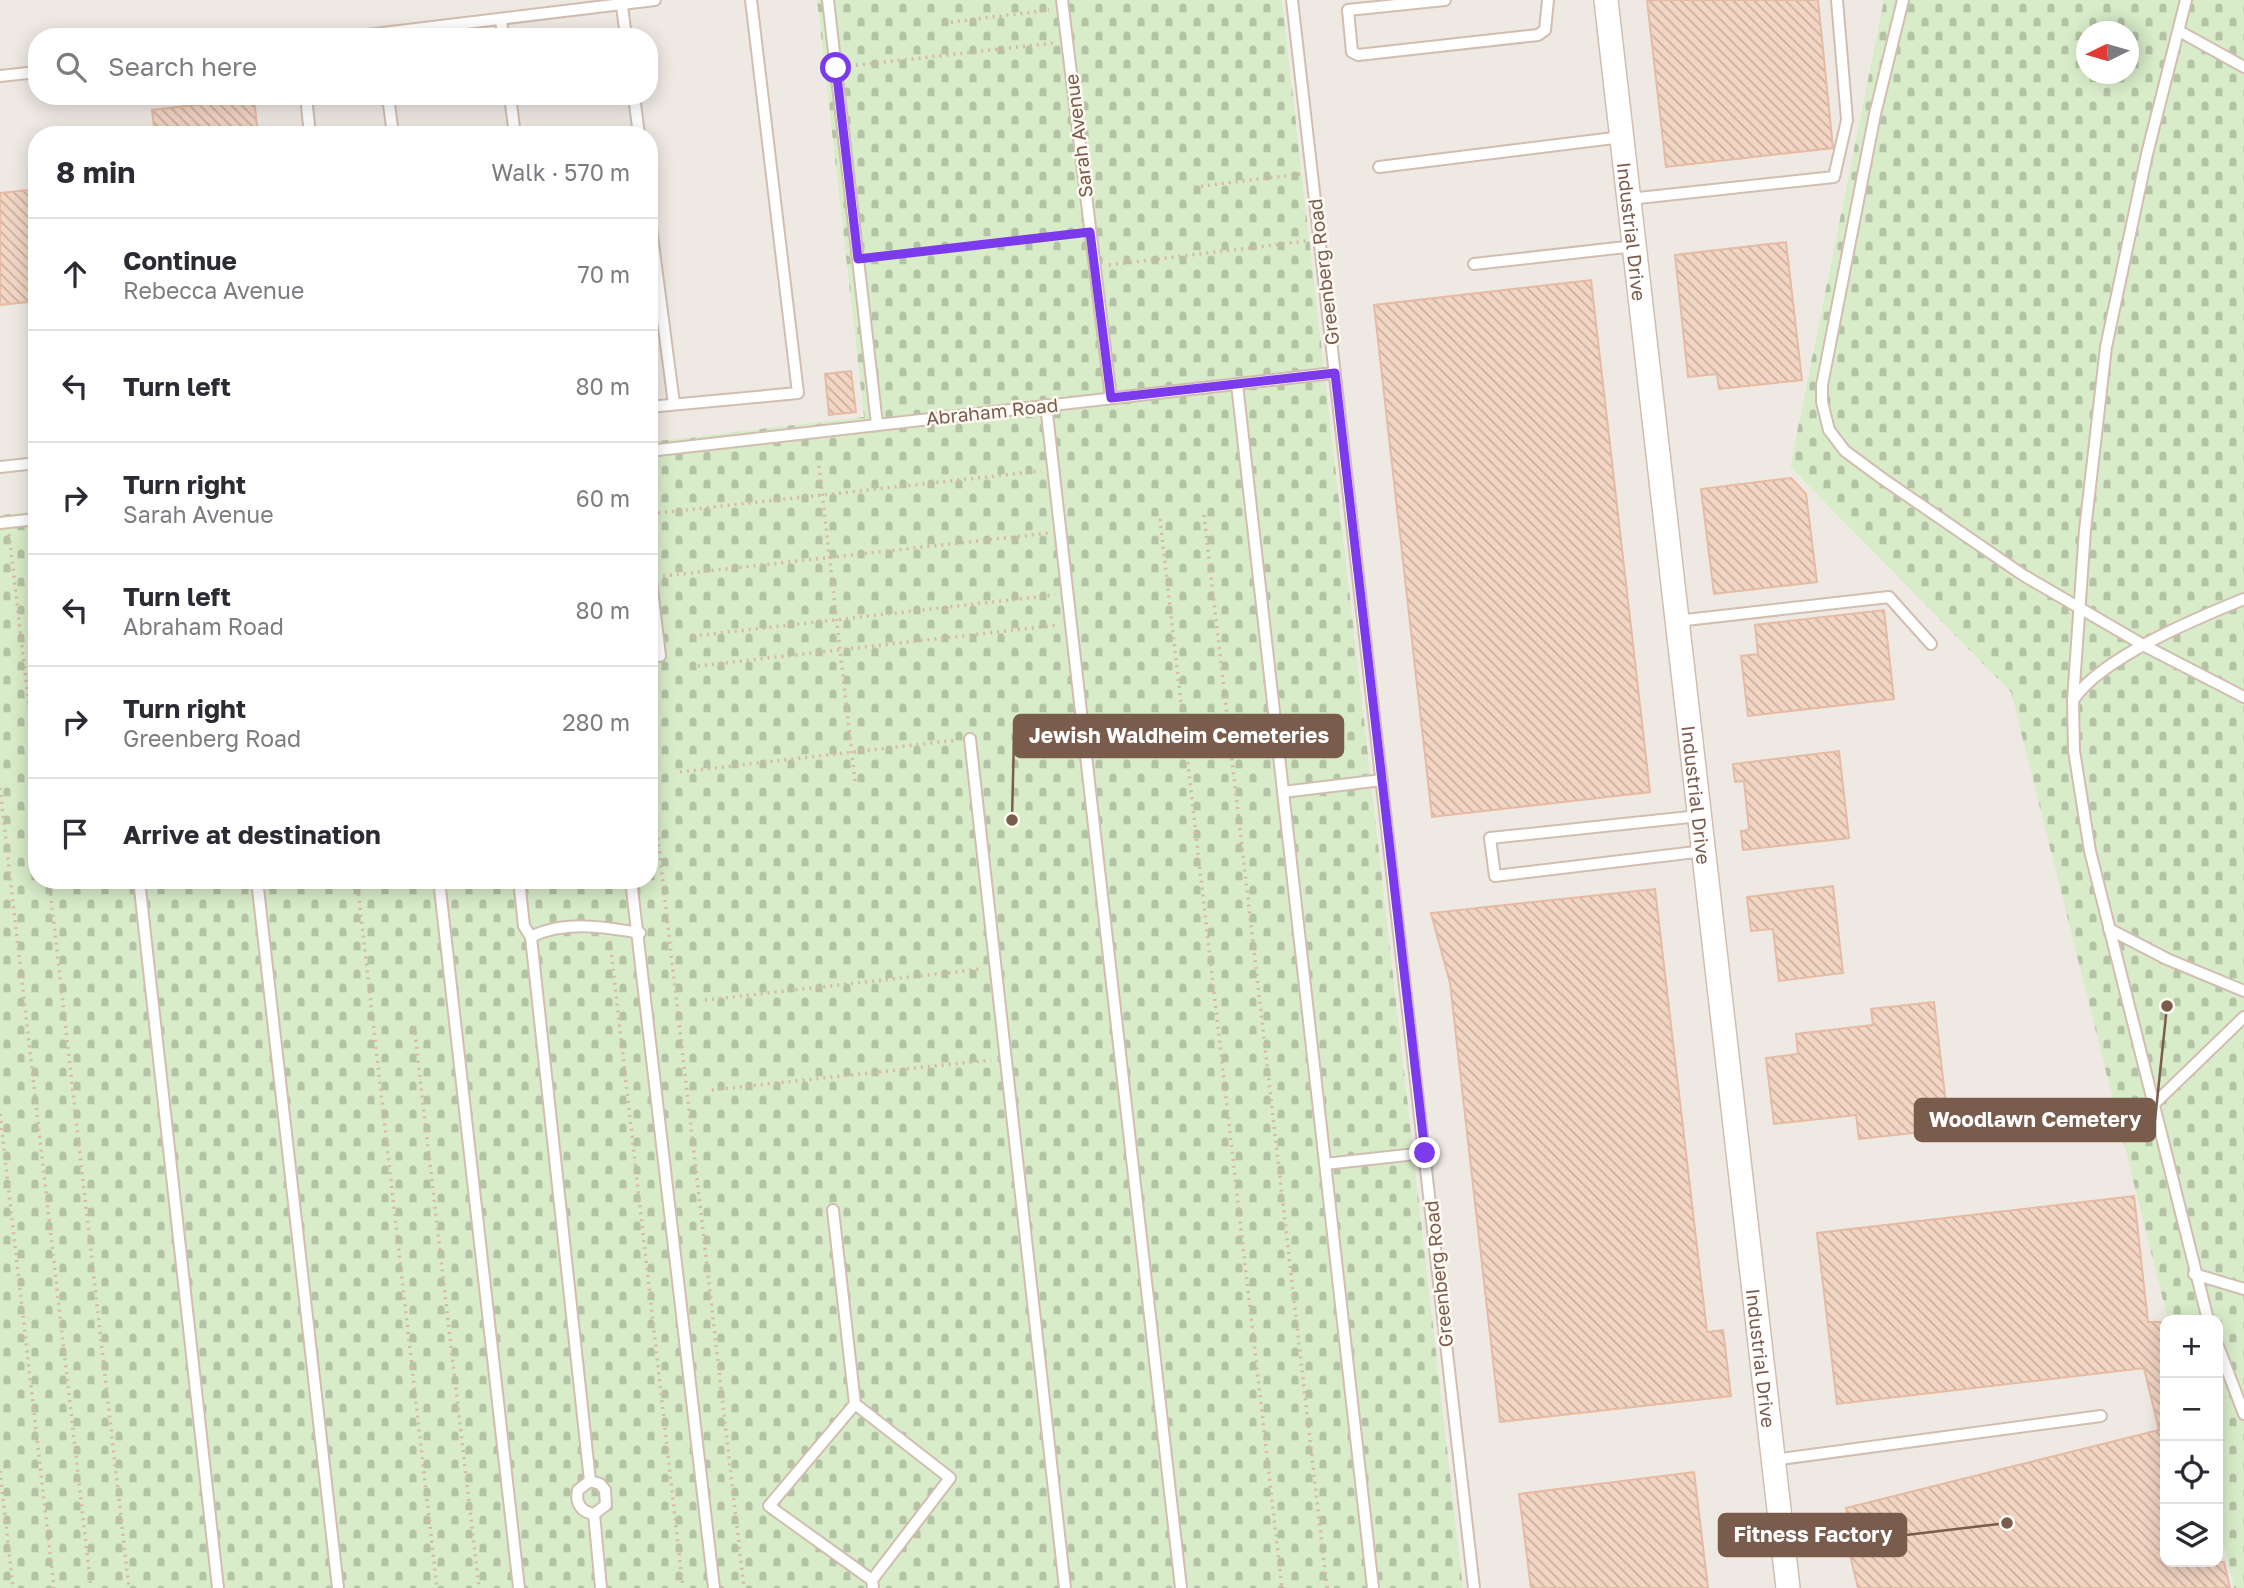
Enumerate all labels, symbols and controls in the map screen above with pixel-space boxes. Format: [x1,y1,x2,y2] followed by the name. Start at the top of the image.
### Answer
[2076,21,2139,84] north arrow
[28,28,658,105] search box
[52,48,90,86] icon: search
[108,51,257,82] text: Search here
[820,52,851,83] route start
[1059,73,1097,199] street label: Sarah Avenue
[56,154,135,190] text: 8 min
[491,158,630,186] text: Walk · 570 m
[1613,161,1652,302] street label: Industrial Drive
[1303,198,1343,346] street label: Greenberg Road
[123,245,237,276] text: Continue
[56,255,94,293] icon: ahead
[577,260,630,288] text: 70 m
[123,276,304,304] text: Rebecca Avenue
[56,367,94,405] icon: left
[123,371,231,402] text: Turn left
[576,372,630,400] text: 80 m
[925,393,1059,429] street label: Abraham Road
[123,469,246,500] text: Turn right
[56,479,94,517] icon: right
[576,484,630,512] text: 60 m
[123,500,274,528] text: Sarah Avenue
[123,581,231,612] text: Turn left
[56,591,94,629] icon: left
[576,596,630,624] text: 80 m
[123,612,284,640] text: Abraham Road
[123,693,246,724] text: Turn right
[56,703,94,741] icon: right
[562,708,630,736] text: 280 m
[1014,715,1343,757] callout: Jewish Waldheim Cemeteries
[1029,722,1329,748] text: Jewish Waldheim Cemeteries
[123,724,301,752] text: Greenberg Road
[1678,724,1716,866] street label: Industrial Drive
[56,815,94,853] icon: arrive
[123,819,381,850] text: Arrive at destination
[1915,1099,2155,1141] callout: Woodlawn Cemetery
[1929,1106,2142,1132] text: Woodlawn Cemetery
[1409,1137,1440,1168] route end
[1419,1200,1457,1348] street label: Greenberg Road
[1742,1287,1781,1429] street label: Industrial Drive
[2160,1315,2223,1567] map controls
[2160,1315,2223,1378] button: +
[2160,1378,2223,1441] button: −
[2160,1441,2223,1504] button: locate
[2160,1504,2223,1567] button: layers
[1719,1514,1906,1556] callout: Fitness Factory
[1733,1521,1893,1547] text: Fitness Factory

